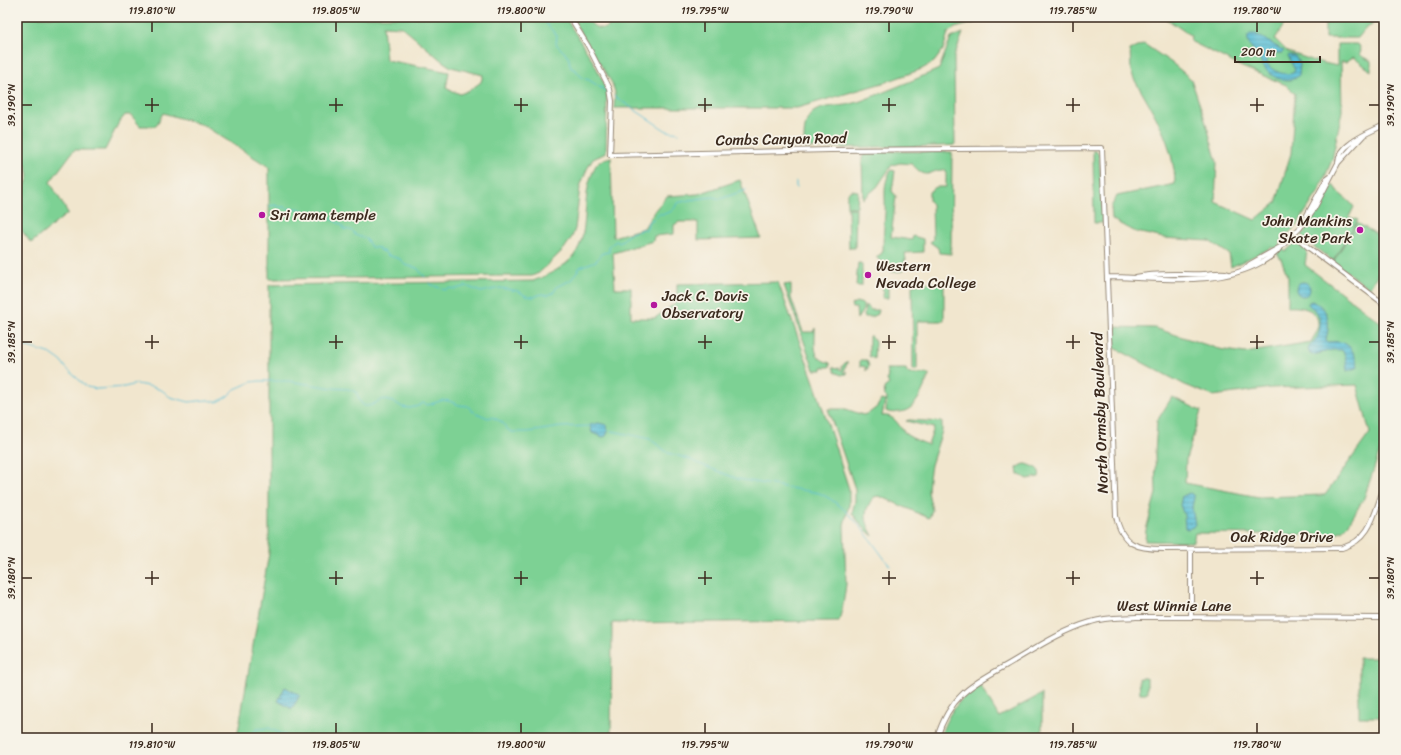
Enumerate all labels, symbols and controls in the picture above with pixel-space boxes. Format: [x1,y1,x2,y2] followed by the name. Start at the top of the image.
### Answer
[129,2,175,20] text: 119.810°W
[312,2,360,20] text: 119.805°W
[497,2,545,20] text: 119.800°W
[681,2,729,20] text: 119.795°W
[865,2,913,20] text: 119.790°W
[1049,2,1097,20] text: 119.785°W
[1233,2,1281,20] text: 119.780°W
[1235,38,1320,64] scale bar
[1241,41,1275,63] text: 200 m
[3,84,21,126] text: 39.190°N
[1382,84,1400,126] text: 39.190°N
[715,125,848,153] street label: Combs Canyon Road
[270,202,376,228] place label: Sri rama temple
[1262,208,1353,251] place label: John Mankins Skate Park
[257,210,267,220] marker: Sri rama temple
[1355,225,1365,235] marker: John Mankins Skate Park
[876,253,976,296] place label: Western Nevada College
[863,270,873,280] marker: Western Nevada College
[661,283,748,326] place label: Jack C. Davis Observatory
[649,300,659,310] marker: Jack C. Davis Observatory
[3,321,21,363] text: 39.185°N
[1382,321,1400,363] text: 39.185°N
[1084,331,1116,494] street label: North Ormsby Boulevard
[1231,524,1334,550] street label: Oak Ridge Drive
[3,557,21,599] text: 39.180°N
[1382,557,1400,599] text: 39.180°N
[1117,593,1231,619] street label: West Winnie Lane
[129,736,175,754] text: 119.810°W
[312,736,360,754] text: 119.805°W
[497,736,545,754] text: 119.800°W
[681,736,729,754] text: 119.795°W
[865,736,913,754] text: 119.790°W
[1049,736,1097,754] text: 119.785°W
[1233,736,1281,754] text: 119.780°W

